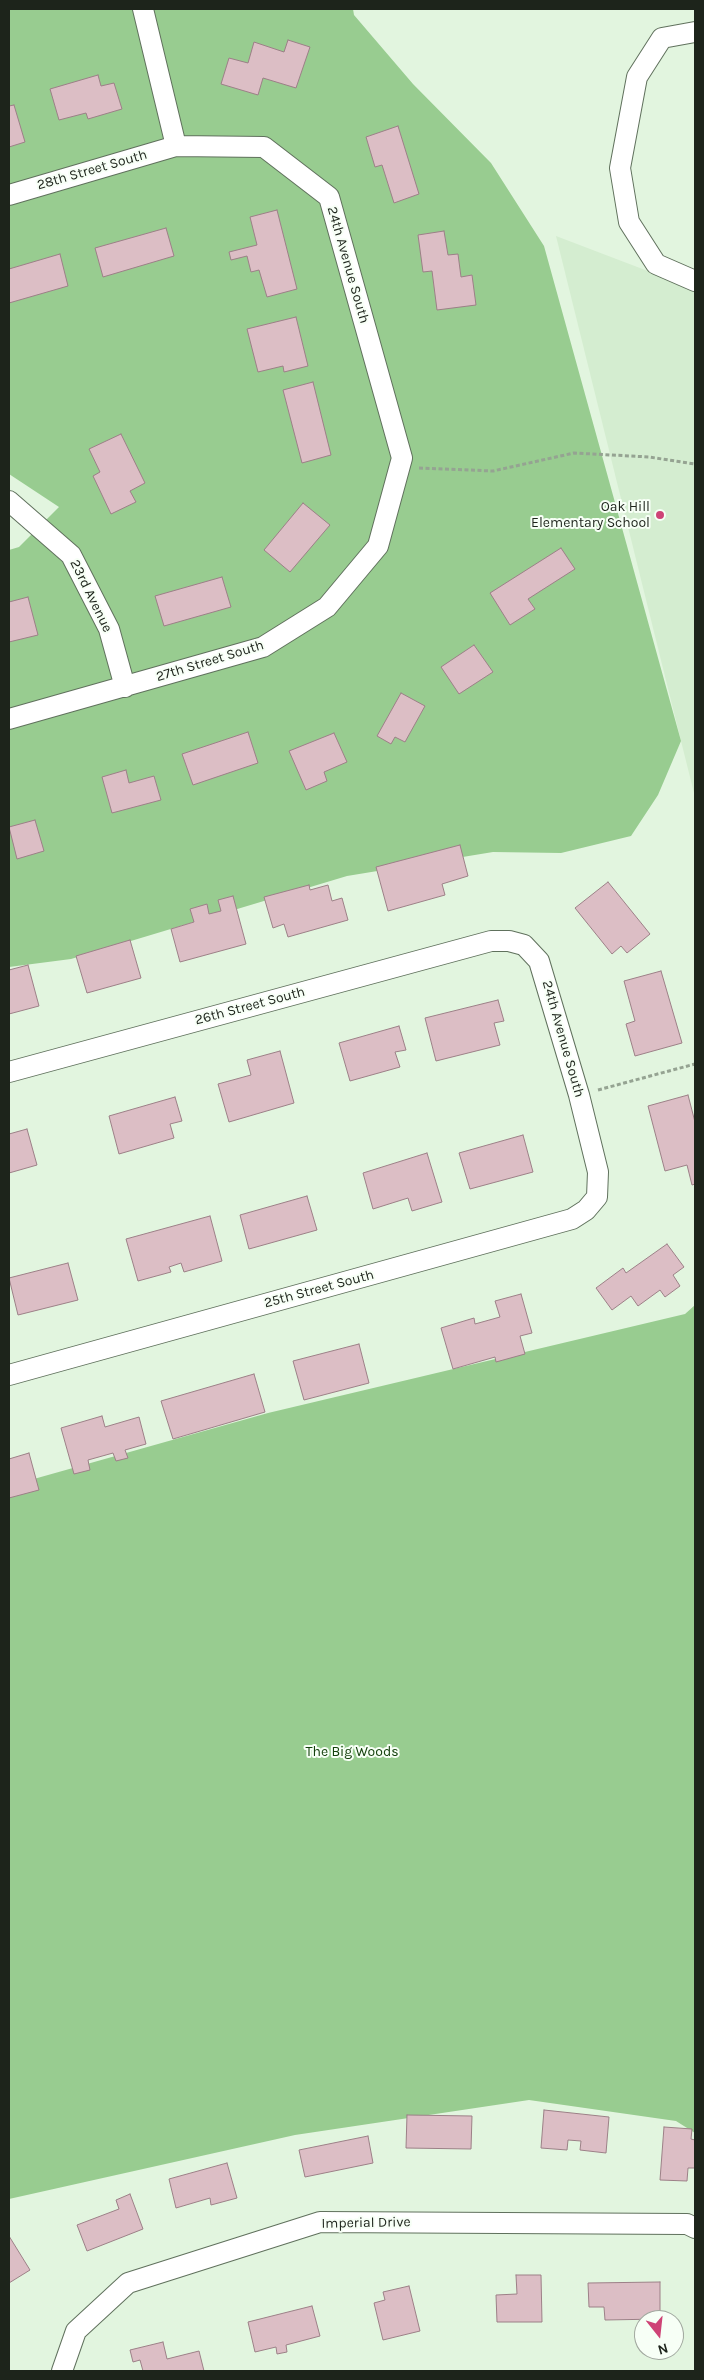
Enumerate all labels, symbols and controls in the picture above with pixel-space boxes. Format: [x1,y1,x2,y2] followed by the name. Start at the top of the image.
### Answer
[35,146,149,194] street label: 28th Street South
[323,205,373,325] street label: 24th Avenue South
[531,499,650,532] place label: Oak Hill Elementary School
[654,509,666,521] marker: Oak Hill Elementary School
[66,557,116,635] street label: 23rd Avenue
[154,637,266,685] street label: 27th Street South
[538,979,588,1099] street label: 24th Avenue South
[193,983,307,1029] street label: 26th Street South
[262,1266,376,1312] street label: 25th Street South
[305,1744,399,1760] park label: The Big Woods
[321,2214,411,2232] street label: Imperial Drive
[634,2310,684,2360] north arrow
[656,2339,670,2358] text: N

